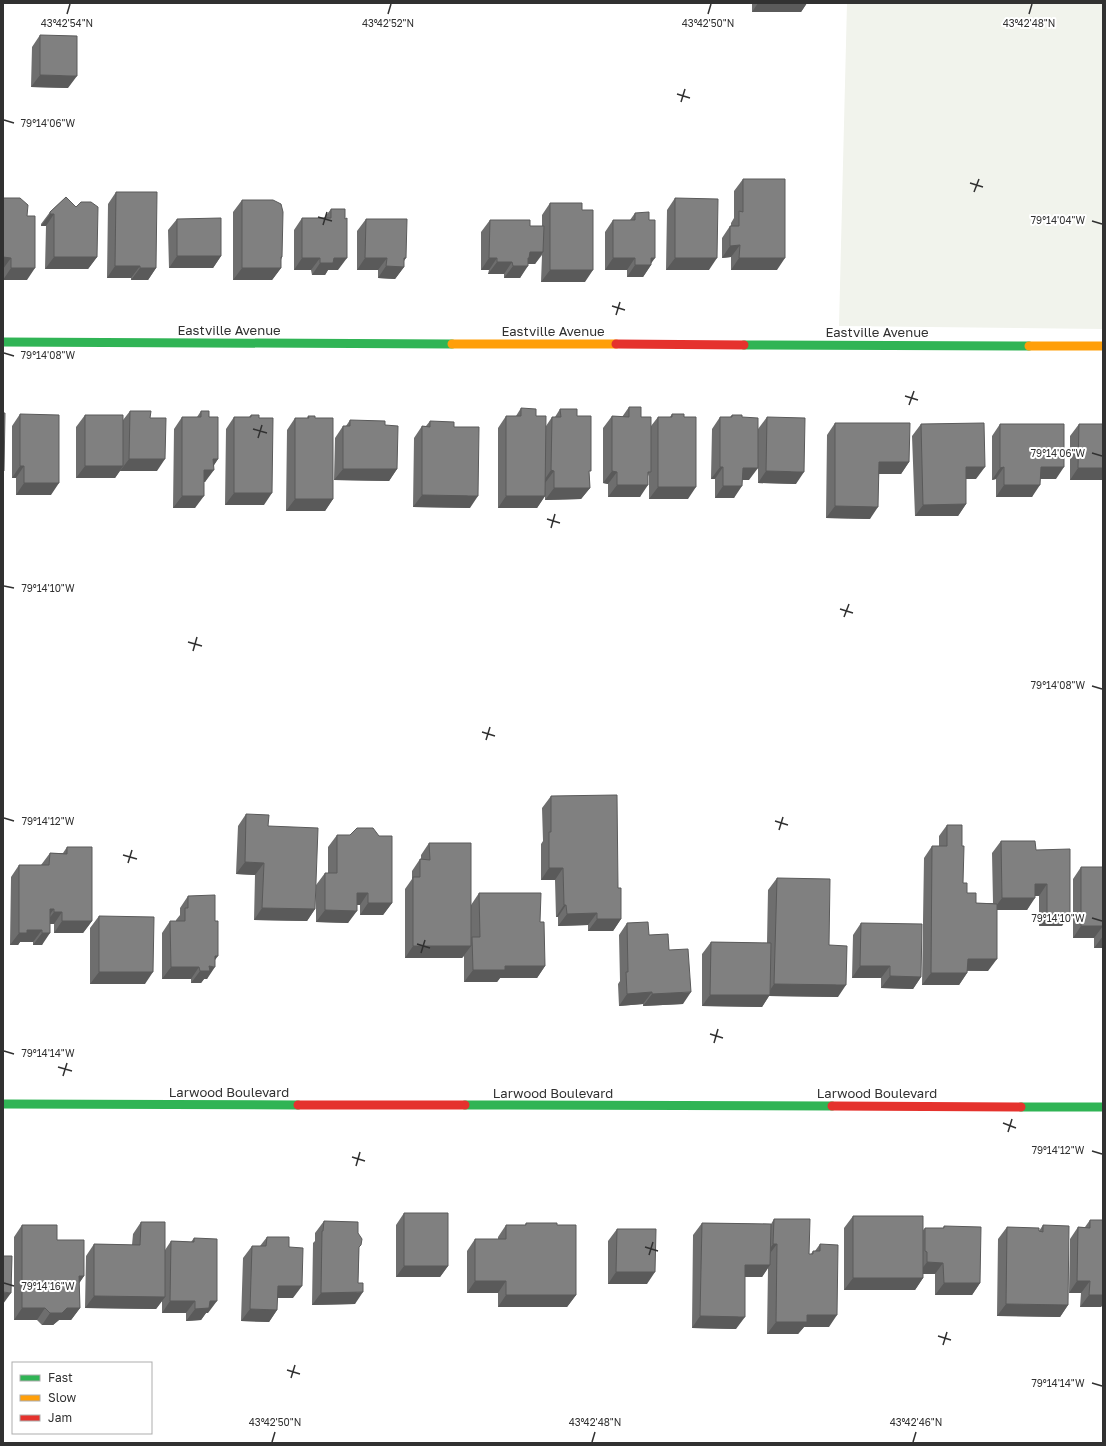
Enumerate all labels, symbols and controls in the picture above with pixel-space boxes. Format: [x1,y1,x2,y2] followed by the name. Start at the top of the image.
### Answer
[41,17,93,29] text: 43°42'54"N
[362,17,414,29] text: 43°42'52"N
[682,17,734,29] text: 43°42'50"N
[1003,17,1055,29] text: 43°42'48"N
[21,117,76,129] text: 79°14'06"W
[1031,214,1086,226] text: 79°14'04"W
[177,322,281,338] street label: Eastville Avenue
[501,323,605,339] street label: Eastville Avenue
[825,324,929,340] street label: Eastville Avenue
[21,349,76,361] text: 79°14'08"W
[1031,447,1086,459] text: 79°14'06"W
[21,582,75,594] text: 79°14'10"W
[1031,679,1086,691] text: 79°14'08"W
[22,815,75,827] text: 79°14'12"W
[1031,912,1085,924] text: 79°14'10"W
[21,1047,75,1059] text: 79°14'14"W
[169,1084,289,1100] street label: Larwood Boulevard
[493,1085,613,1101] street label: Larwood Boulevard
[817,1085,937,1101] street label: Larwood Boulevard
[1032,1144,1085,1156] text: 79°14'12"W
[22,1280,75,1292] text: 79°14'16"W
[12,1362,152,1434] legend
[48,1370,73,1385] text: Fast
[1031,1377,1085,1389] text: 79°14'14"W
[48,1390,76,1405] text: Slow
[48,1410,72,1425] text: Jam
[249,1416,301,1428] text: 43°42'50"N
[569,1416,621,1428] text: 43°42'48"N
[890,1416,942,1428] text: 43°42'46"N

